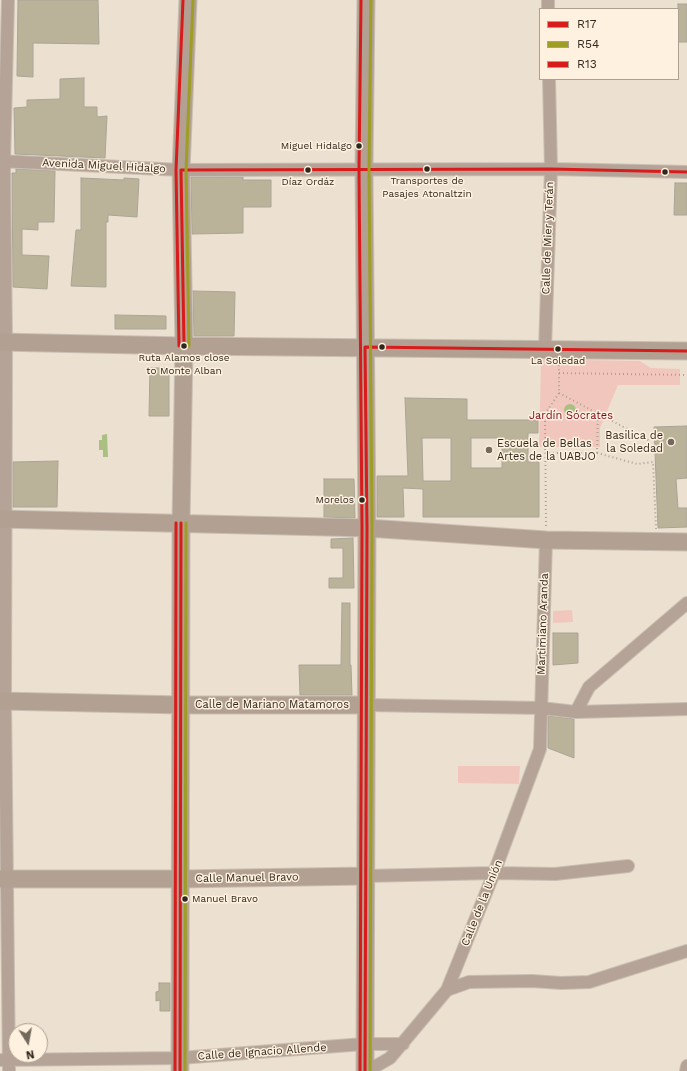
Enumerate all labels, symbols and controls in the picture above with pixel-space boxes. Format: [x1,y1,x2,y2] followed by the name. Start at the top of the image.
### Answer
[539,8,679,80] legend
[577,17,596,31] text: R17
[577,37,599,51] text: R54
[577,57,597,71] text: R13
[281,140,352,152] place label: Miguel Hidalgo
[354,141,364,151] marker: Miguel Hidalgo
[42,156,166,176] street label: Avenida Miguel Hidalgo
[422,164,432,174] marker: Transportes de Pasajes Atonaltzin
[303,165,313,175] marker: Díaz Ordáz
[660,167,670,177] unlabelled marker
[382,175,472,198] place label: Transportes de Pasajes Atonaltzin
[282,176,334,188] place label: Díaz Ordáz
[539,181,557,295] street label: Calle de Mier y Terán
[179,341,189,351] marker: Ruta Alamos close to Monte Alban
[377,342,387,352] unlabelled marker
[553,344,563,354] marker: La Soledad
[138,352,230,376] place label: Ruta Alamos close to Monte Alban
[531,355,585,367] place label: La Soledad
[529,409,613,423] park label: Jardín Sócrates
[605,429,663,455] place label: Basilica de la Soledad
[497,437,596,463] place label: Escuela de Bellas Artes de la UABJO
[666,437,676,447] marker: Basilica de la Soledad
[484,445,494,455] marker: Escuela de Bellas Artes de la UABJO
[316,494,354,506] place label: Morelos
[357,495,367,505] marker: Morelos
[535,573,551,675] street label: Martimiano Aranda
[195,698,349,712] street label: Calle de Mariano Matamoros
[459,858,505,948] street label: Calle de la Unión
[195,871,299,885] street label: Calle Manuel Bravo
[192,893,258,905] place label: Manuel Bravo
[180,894,190,904] marker: Manuel Bravo
[8,1023,48,1063] north arrow
[197,1041,327,1063] street label: Calle de Ignacio Allende
[25,1047,35,1061] text: N

